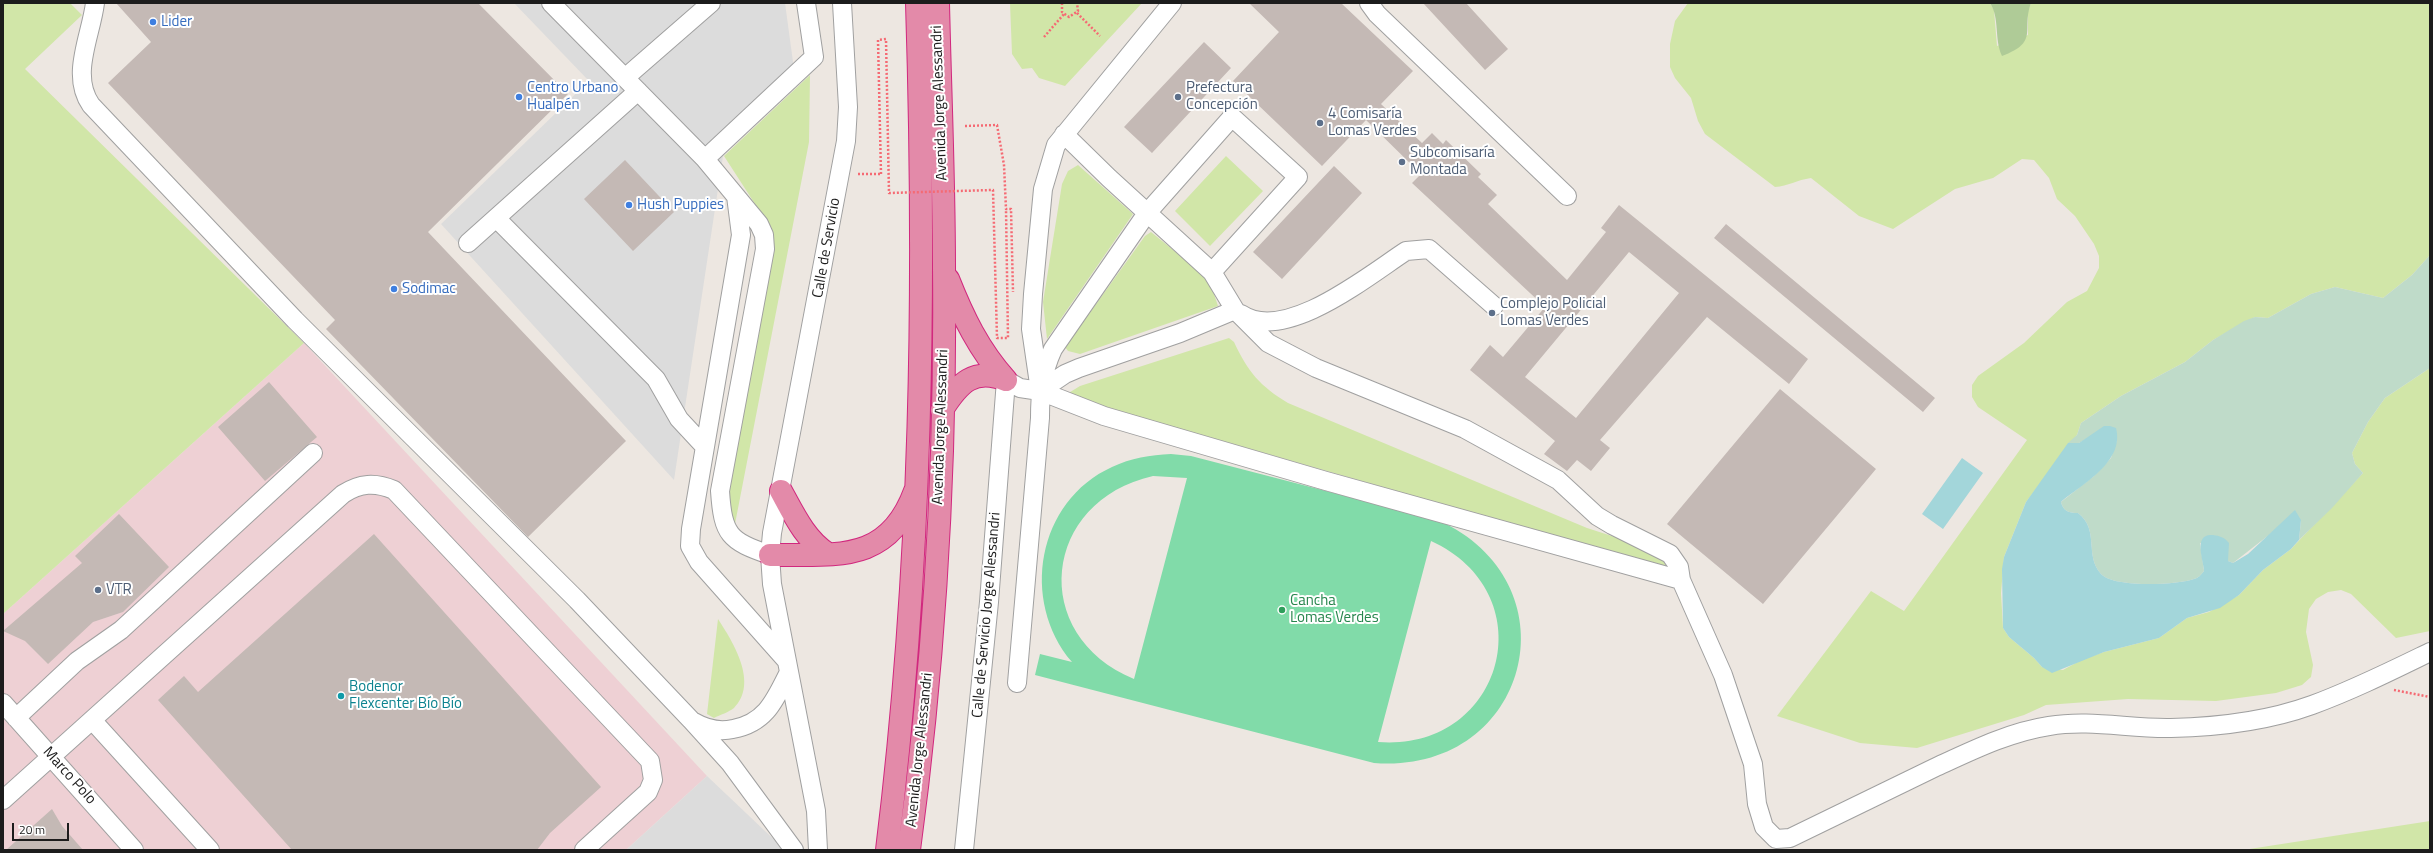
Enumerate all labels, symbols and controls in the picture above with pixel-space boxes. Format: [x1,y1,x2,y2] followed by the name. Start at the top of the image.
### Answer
[161,13,192,31] place label: Lider
[148,17,158,27] marker: Lider
[928,25,952,181] street label: Avenida Jorge Alessandri
[527,79,618,114] place label: Centro Urbano Hualpén
[1186,79,1258,114] place label: Prefectura Concepción
[514,92,524,102] marker: Centro Urbano Hualpén
[1173,92,1183,102] marker: Prefectura Concepción
[1328,105,1417,140] place label: 4 Comisaría Lomas Verdes
[1315,118,1325,128] marker: 4 Comisaría Lomas Verdes
[1410,144,1495,179] place label: Subcomisaría Montada
[1397,157,1407,167] marker: Subcomisaría Montada
[637,196,724,214] place label: Hush Puppies
[809,196,845,300] street label: Calle de Servicio
[624,200,634,210] marker: Hush Puppies
[402,280,456,298] place label: Sodimac
[389,284,399,294] marker: Sodimac
[1500,295,1606,330] place label: Complejo Policial Lomas Verdes
[1487,308,1497,318] marker: Complejo Policial Lomas Verdes
[929,349,953,505] street label: Avenida Jorge Alessandri
[969,511,1005,719] street label: Calle de Servicio Jorge Alessandri
[106,581,132,599] place label: VTR
[93,585,103,595] marker: VTR
[1290,592,1379,627] place label: Cancha Lomas Verdes
[1277,605,1287,615] marker: Cancha Lomas Verdes
[903,672,937,828] street label: Avenida Jorge Alessandri
[349,678,462,713] place label: Bodenor Flexcenter Bío Bío
[336,691,346,701] marker: Bodenor Flexcenter Bío Bío
[39,744,99,808] street label: Marco Polo
[14,815,71,841] scale bar
[19,820,45,839] text: 20 m

